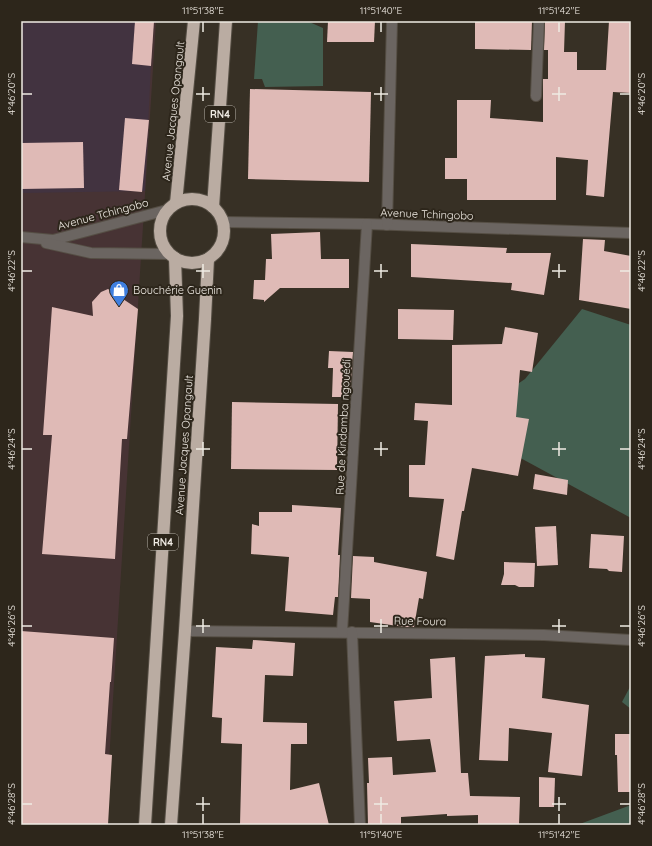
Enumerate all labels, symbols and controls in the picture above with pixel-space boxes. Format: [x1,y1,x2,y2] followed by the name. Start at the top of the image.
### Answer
[182,4,224,17] text: 11°51'38"E
[360,4,403,17] text: 11°51'40"E
[538,4,580,17] text: 11°51'42"E
[159,40,187,182] street label: Avenue Jacques Opangault
[5,73,18,115] text: 4°46'20"S
[635,73,648,115] text: 4°46'20"S
[205,106,235,122] road number: RN4
[56,195,150,233] street label: Avenue Tchingobo
[380,205,474,223] street label: Avenue Tchingobo
[5,250,18,292] text: 4°46'22"S
[635,250,648,292] text: 4°46'22"S
[108,279,130,307] shop icon: Bouchérie Guenin
[133,283,222,297] place label: Bouchérie Guenin
[332,359,354,495] street label: Rue de Kindamba ngouédi
[172,374,196,516] street label: Avenue Jacques Opangault
[5,428,18,470] text: 4°46'24"S
[635,428,648,470] text: 4°46'24"S
[148,534,178,550] road number: RN4
[5,605,18,647] text: 4°46'26"S
[635,605,648,647] text: 4°46'26"S
[394,614,446,628] street label: Rue Foura
[5,783,18,825] text: 4°46'28"S
[635,783,648,825] text: 4°46'28"S
[182,828,224,841] text: 11°51'38"E
[360,828,403,841] text: 11°51'40"E
[538,828,580,841] text: 11°51'42"E

